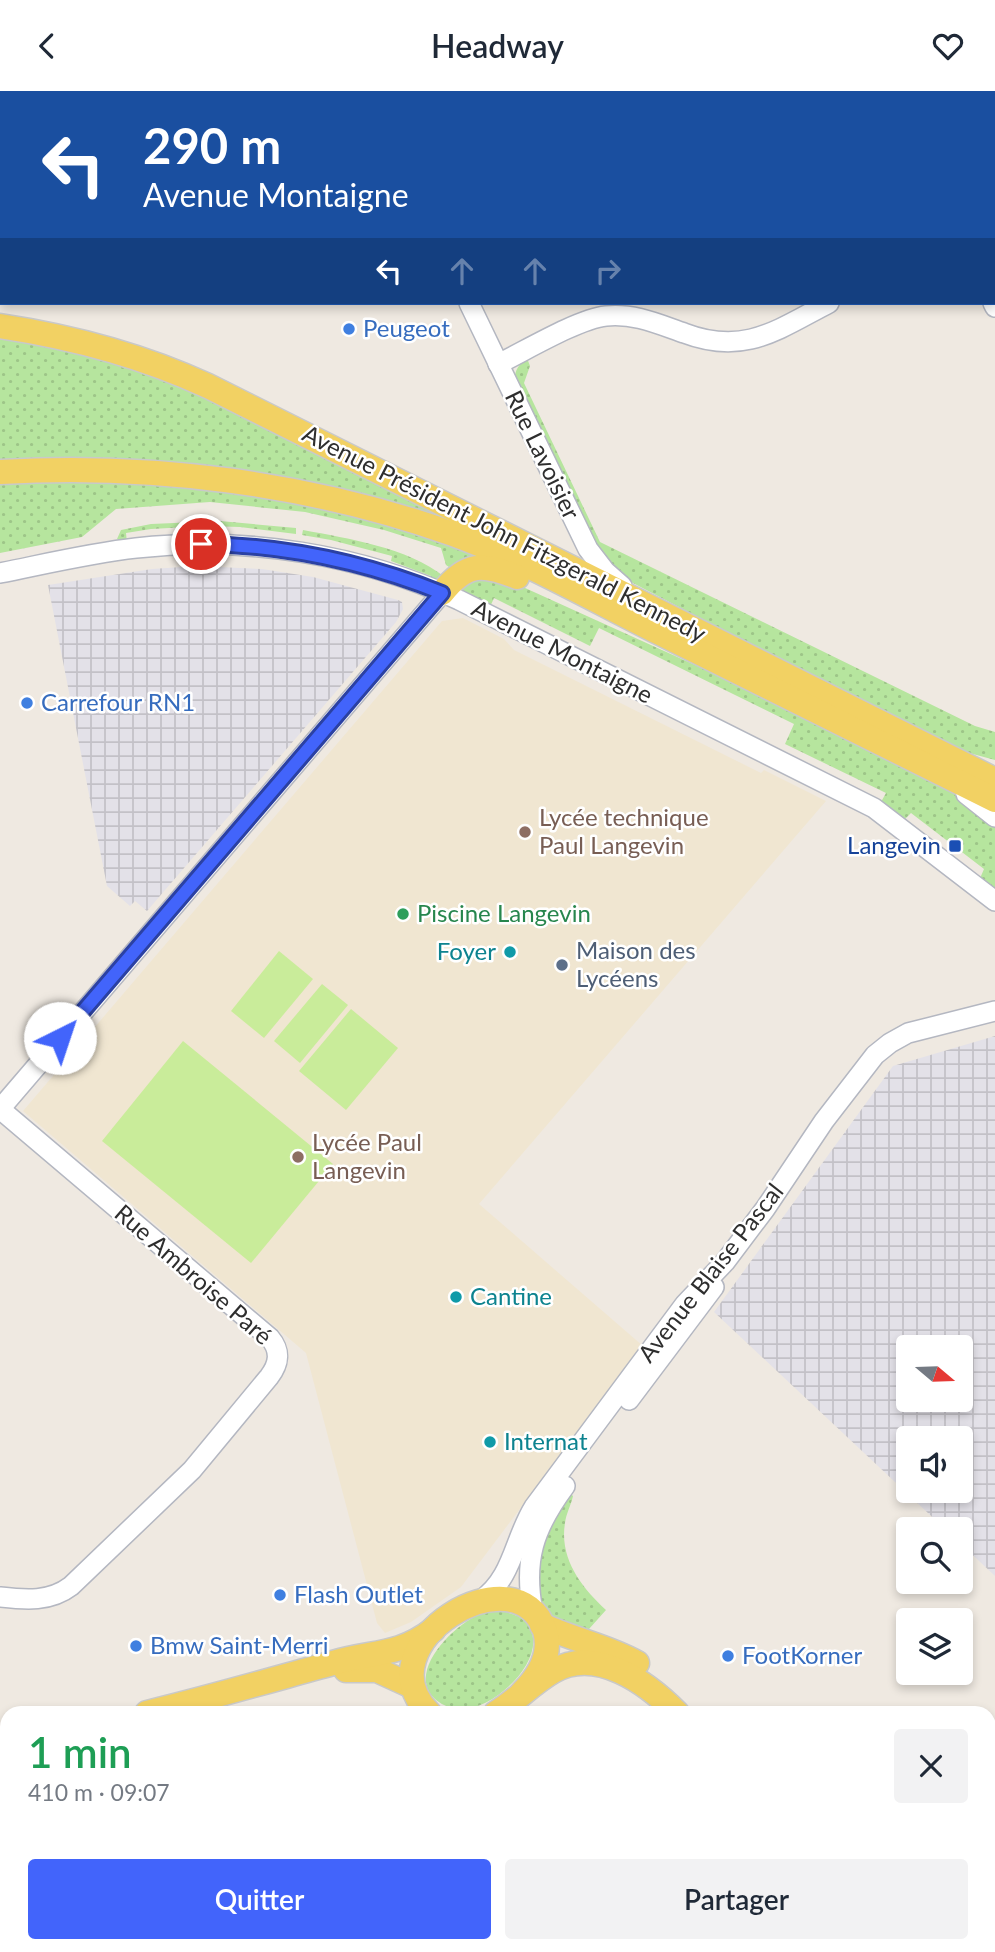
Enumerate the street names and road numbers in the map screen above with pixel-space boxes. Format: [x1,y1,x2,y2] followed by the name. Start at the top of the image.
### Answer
[500,385,587,524] street label: Rue Lavoisier
[298,418,712,648] street label: Avenue Président John Fitzgerald Kennedy
[467,593,658,709] street label: Avenue Montaigne
[631,1177,789,1367] street label: Avenue Blaise Pascal
[109,1198,279,1350] street label: Rue Ambroise Paré

